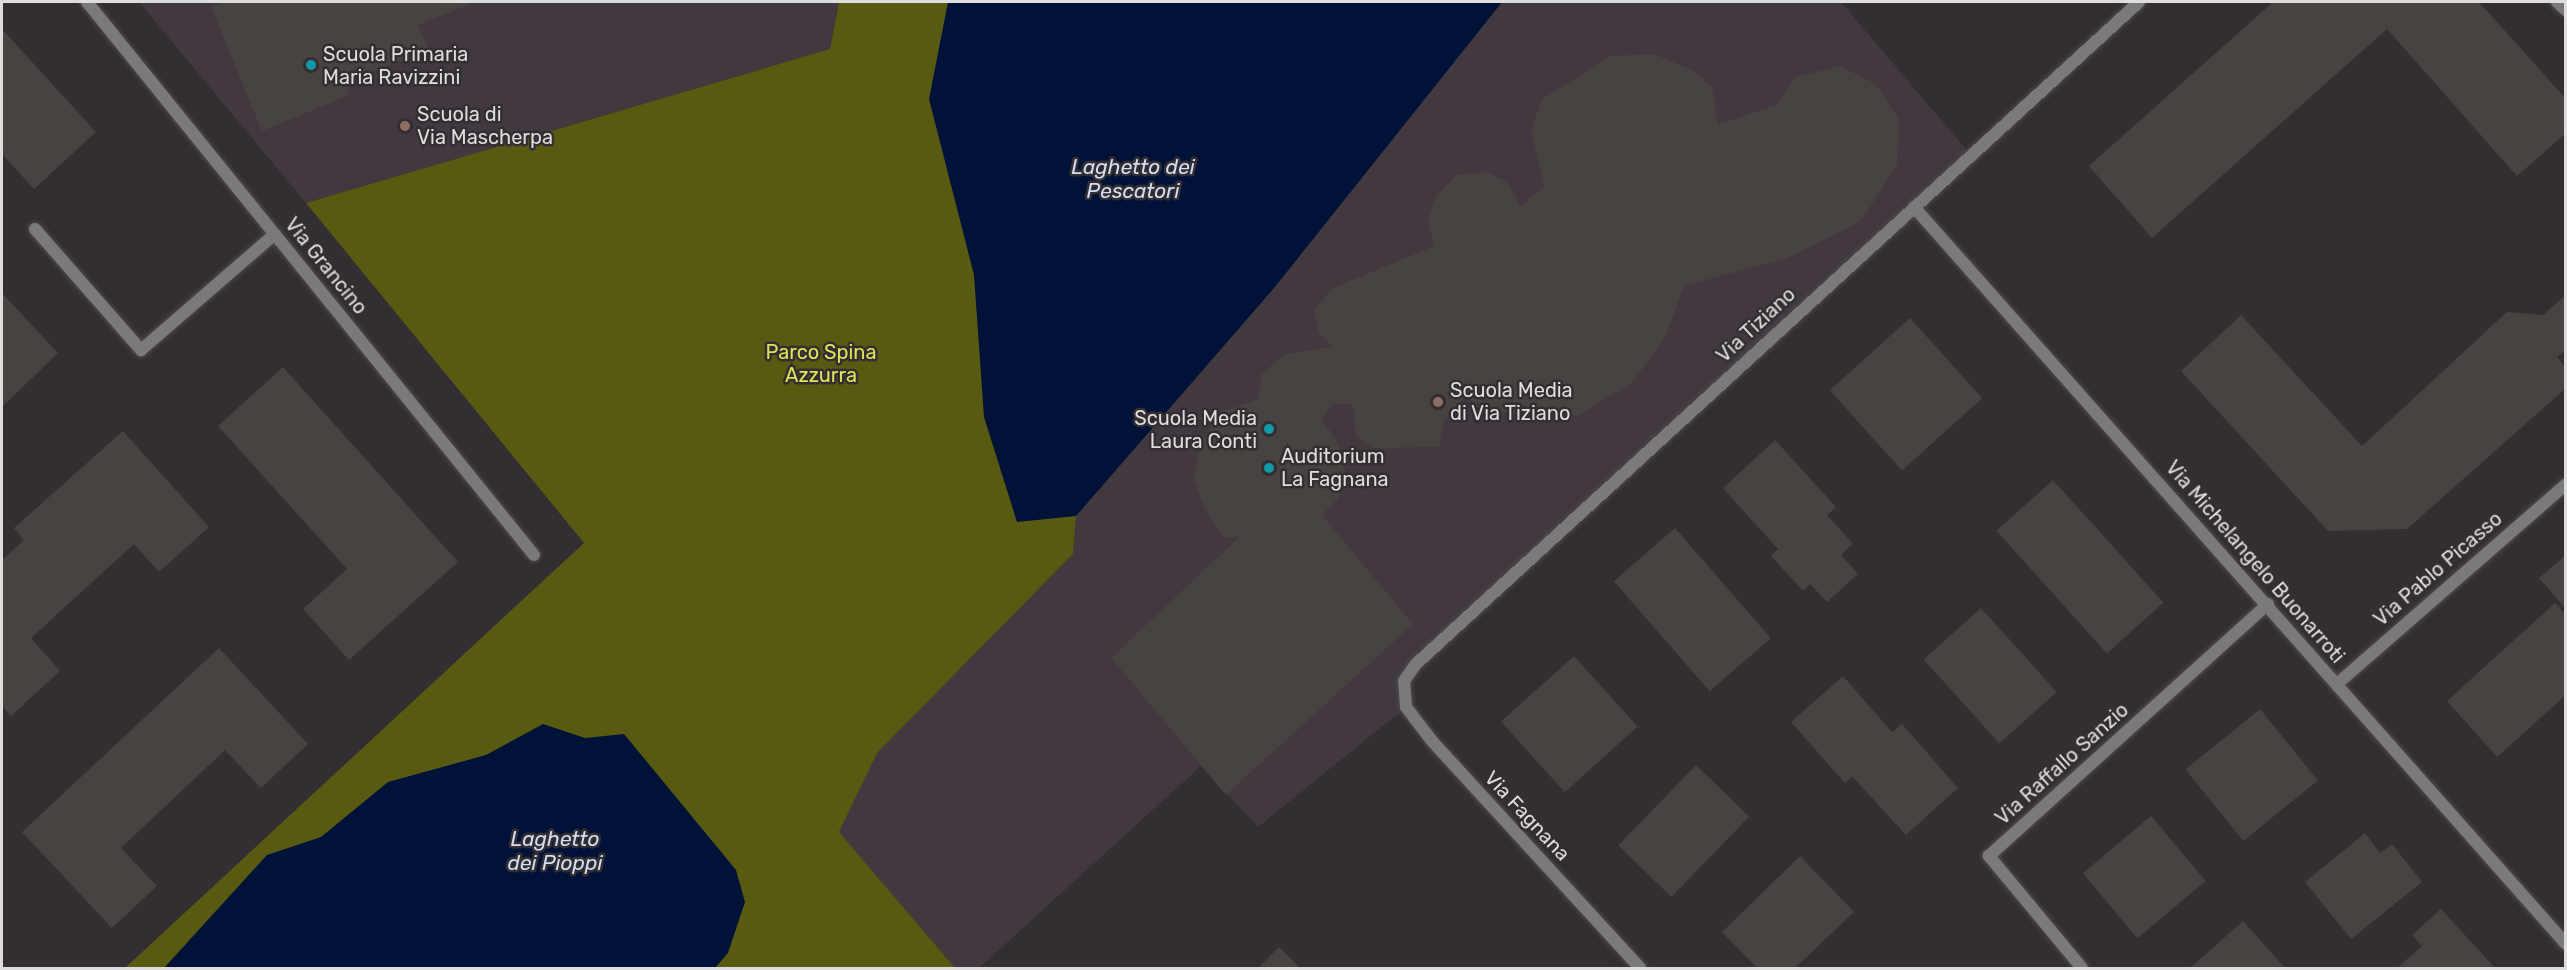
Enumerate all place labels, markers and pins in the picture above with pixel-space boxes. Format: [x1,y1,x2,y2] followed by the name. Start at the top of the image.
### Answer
[323,42,468,89] place label: Scuola Primaria Maria Ravizzini
[304,58,318,72] marker: Scuola Primaria Maria Ravizzini
[417,102,553,149] place label: Scuola di Via Mascherpa
[398,119,412,133] marker: Scuola di Via Mascherpa
[1450,378,1573,425] place label: Scuola Media di Via Tiziano
[1431,395,1445,409] marker: Scuola Media di Via Tiziano
[1134,406,1257,453] place label: Scuola Media Laura Conti
[1262,422,1276,436] marker: Scuola Media Laura Conti
[1281,444,1389,491] place label: Auditorium La Fagnana
[1262,461,1276,475] marker: Auditorium La Fagnana

